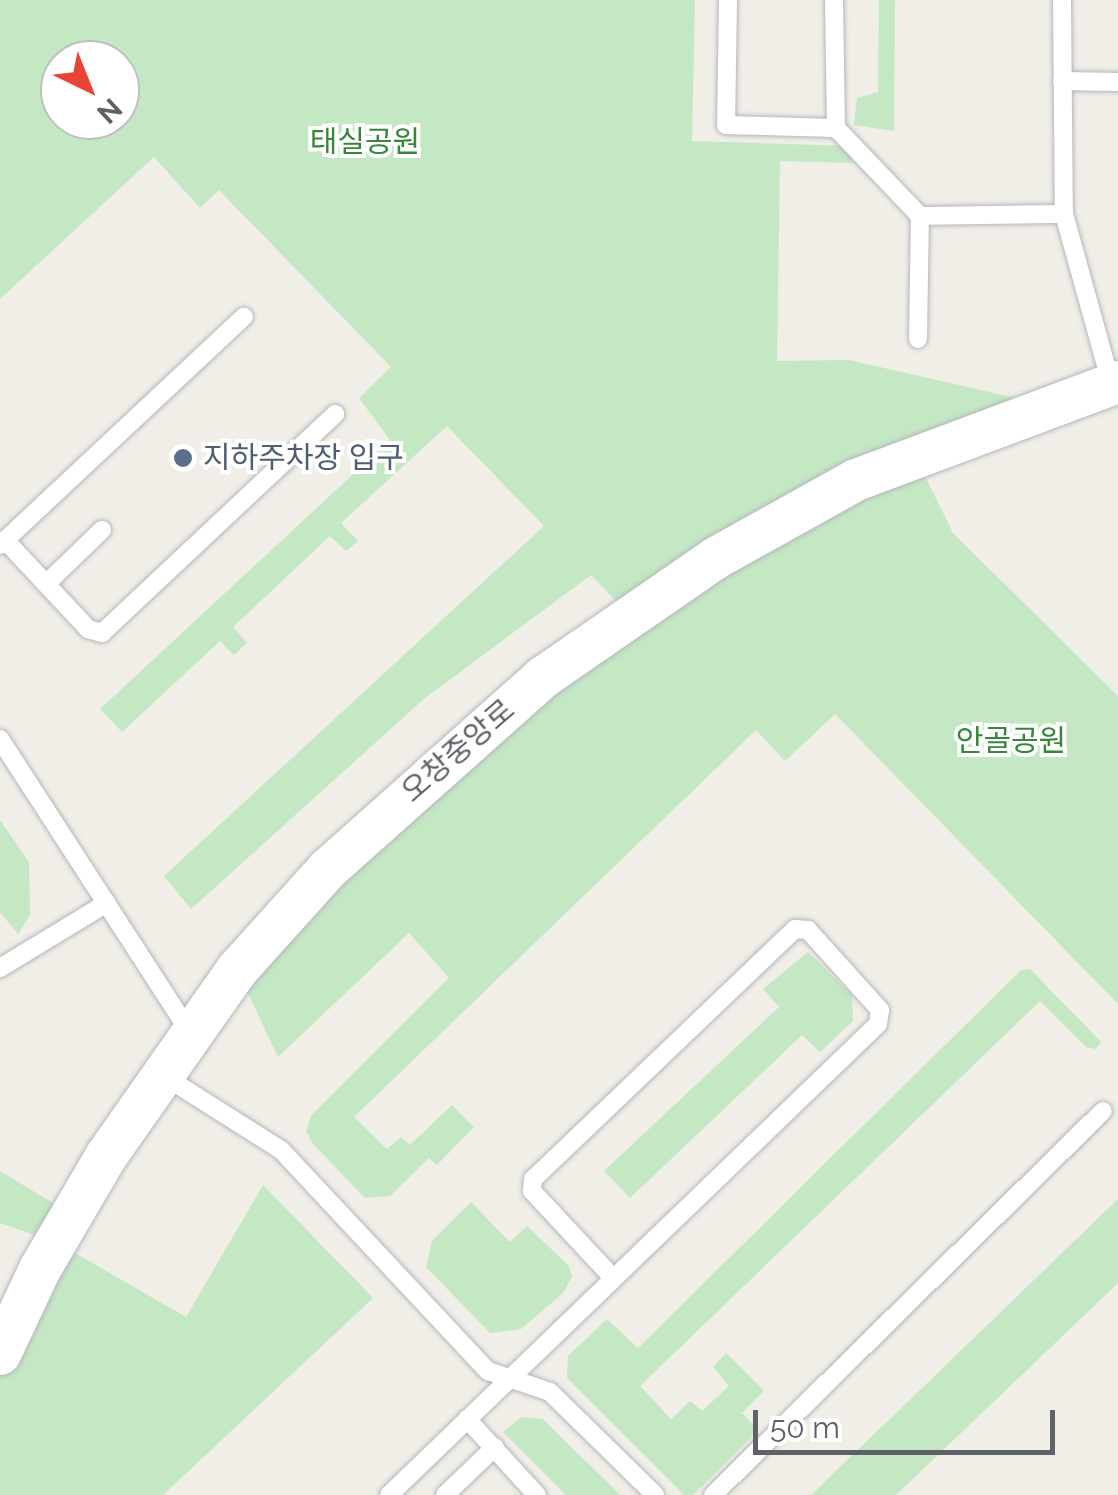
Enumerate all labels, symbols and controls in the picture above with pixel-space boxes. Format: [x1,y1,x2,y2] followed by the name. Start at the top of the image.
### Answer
[40,40,140,140] north arrow
[90,91,129,130] text: N
[310,124,420,160] park label: 태실공원
[203,440,404,476] place label: 지하주차장 입구
[172,447,194,469] marker: 지하주차장 입구
[394,692,522,810] street label: 오창중앙로
[956,723,1066,759] park label: 안골공원
[758,1390,1060,1452] scale bar
[770,1410,840,1445] text: 50 m

